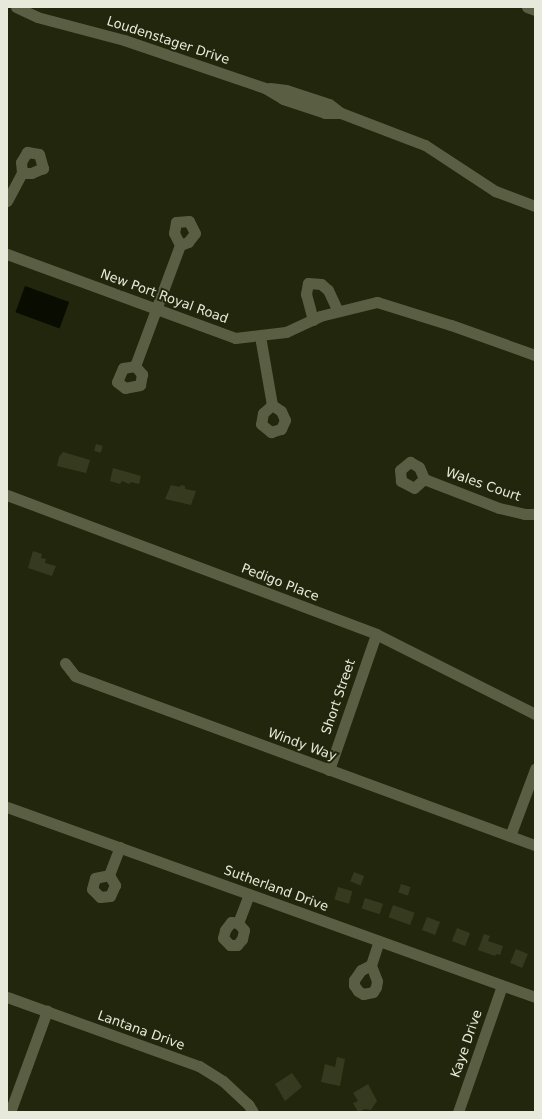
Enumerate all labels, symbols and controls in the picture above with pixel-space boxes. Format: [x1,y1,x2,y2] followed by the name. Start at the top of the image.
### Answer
[105,14,231,68] street label: Loudenstager Drive
[98,267,230,327] street label: New Port Royal Road
[443,465,523,505] street label: Wales Court
[239,561,321,605] street label: Pedigo Place
[319,657,359,737] street label: Short Street
[265,725,339,765] street label: Windy Way
[222,863,330,915] street label: Sutherland Drive
[95,1008,187,1054] street label: Lantana Drive
[448,1008,486,1080] street label: Kaye Drive

